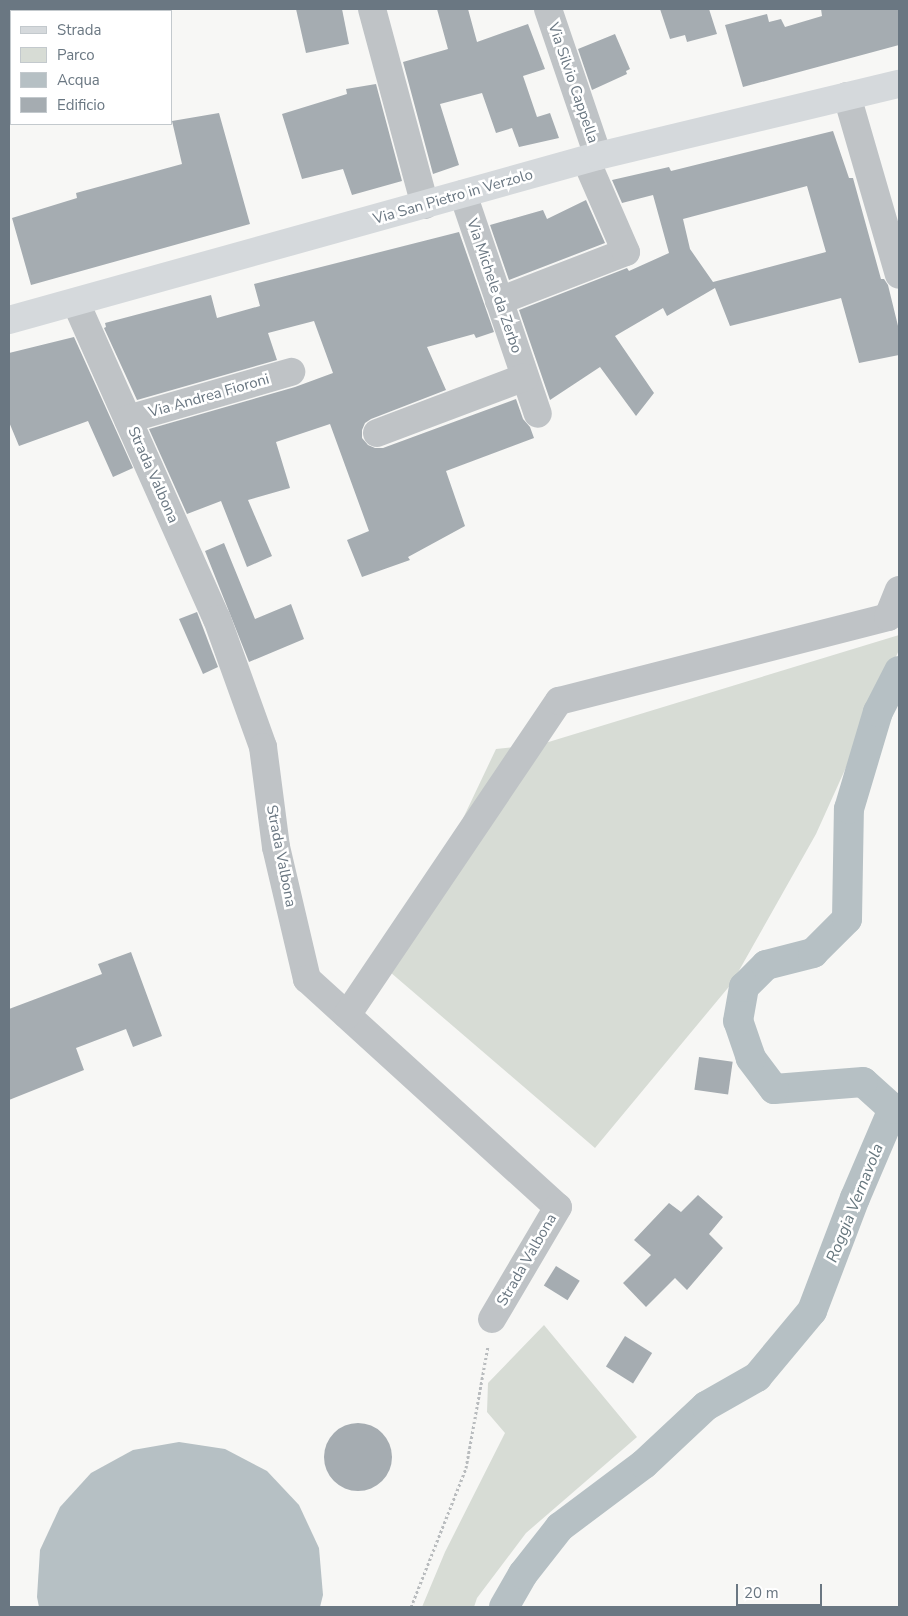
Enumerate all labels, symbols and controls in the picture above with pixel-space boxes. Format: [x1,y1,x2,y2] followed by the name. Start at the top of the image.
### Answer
[10,10,172,125] legend
[57,20,101,40] text: Strada
[544,20,602,146] street label: Via Silvio Cappella
[57,45,95,65] text: Parco
[57,70,100,90] text: Acqua
[57,95,105,115] text: Edificio
[371,166,535,228] street label: Via San Pietro in Verzolo
[463,216,525,356] street label: Via Michele da Zerbo
[147,370,271,422] street label: Via Andrea Fioroni
[124,424,182,526] street label: Strada Valbona
[262,803,300,909] street label: Strada Valbona
[822,1141,888,1265] water label: Roggia Vernavola
[493,1211,561,1309] street label: Strada Valbona
[738,1574,824,1606] scale bar
[744,1583,779,1603] text: 20 m

